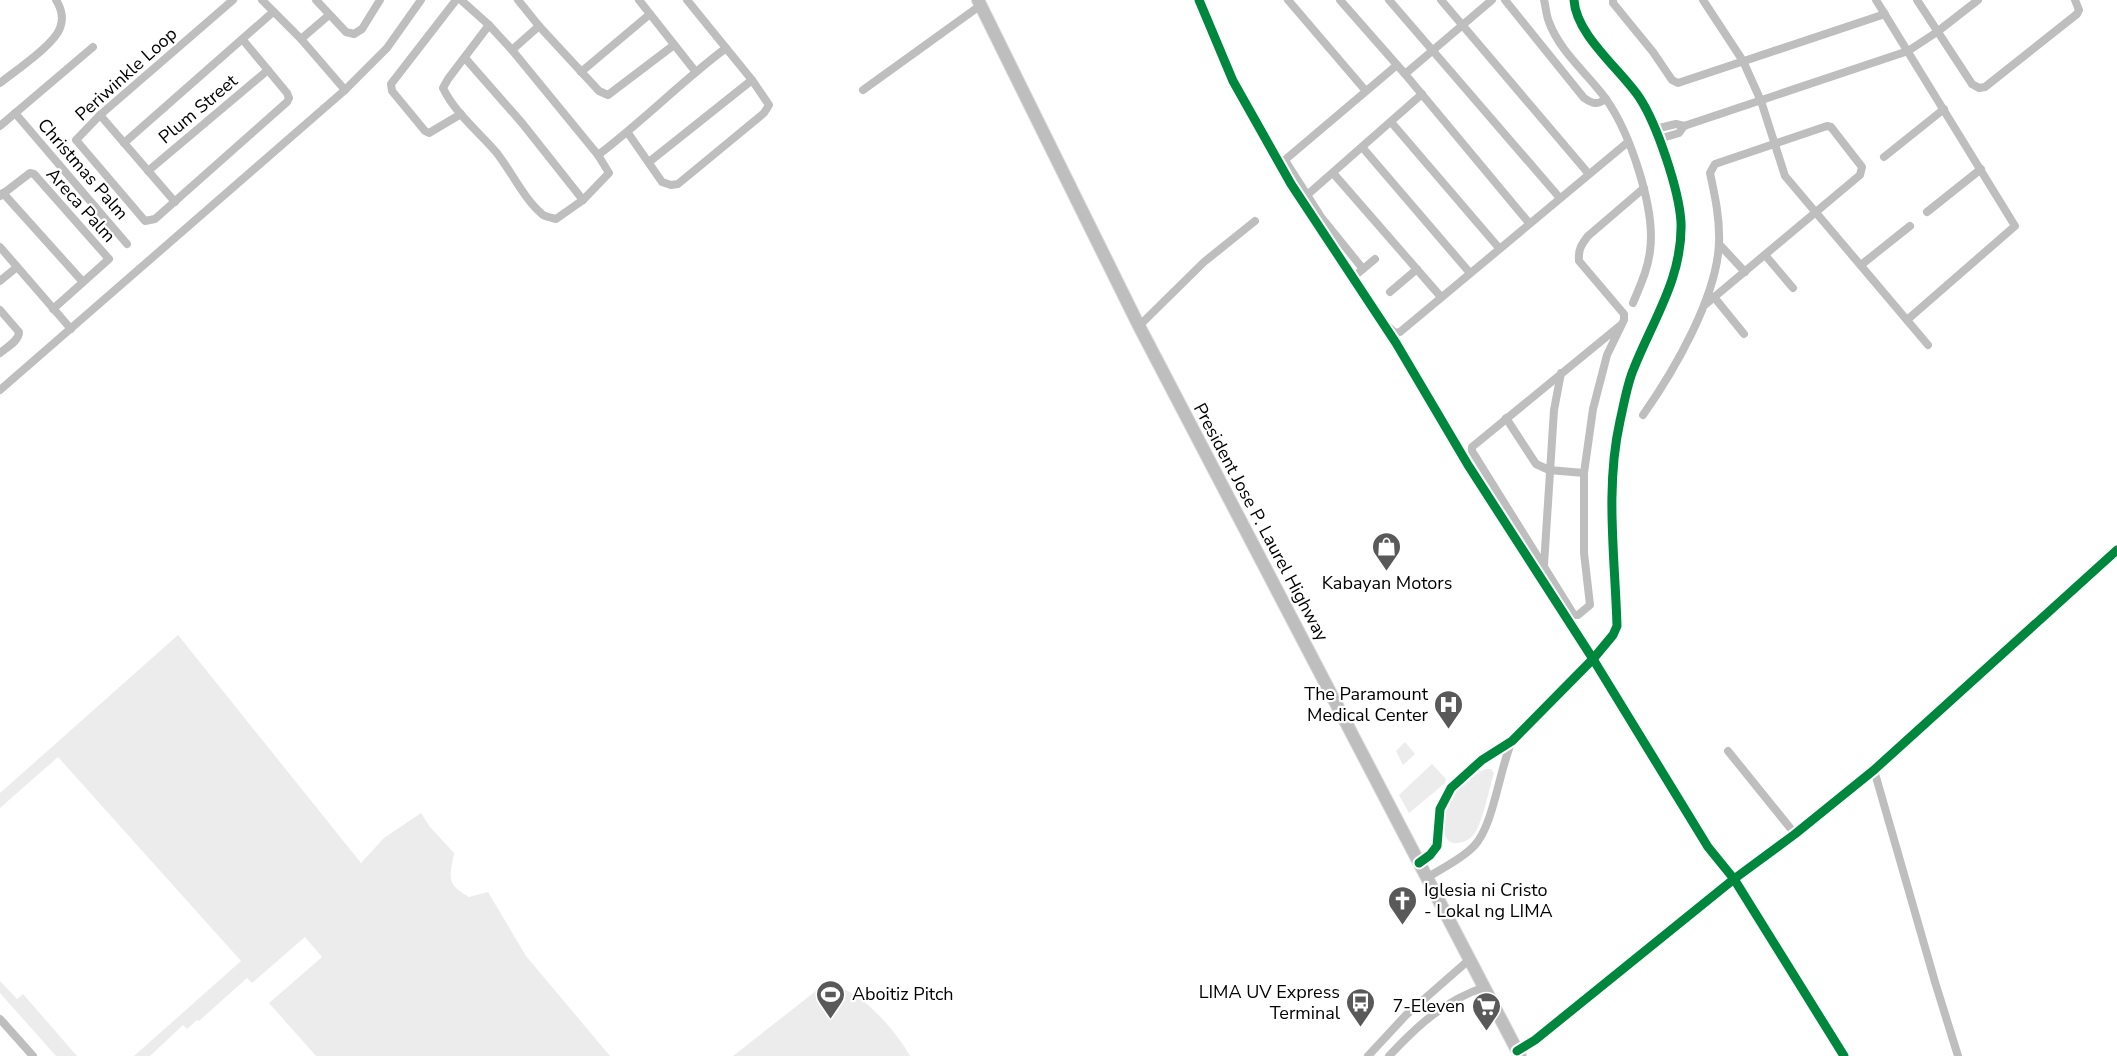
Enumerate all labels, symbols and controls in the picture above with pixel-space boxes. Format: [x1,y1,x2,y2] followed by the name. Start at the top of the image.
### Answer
[70,22,182,126] street label: Periwinkle Loop
[154,69,243,149] street label: Plum Street
[32,113,134,225] street label: Christmas Palm
[41,163,121,247] street label: Areca Palm
[1188,399,1335,646] street label: President Jose P. Laurel Highway
[1371,530,1403,572] shop icon: Kabayan Motors
[1322,571,1452,595] place label: Kabayan Motors
[1304,682,1429,727] place label: The Paramount Medical Center
[1433,688,1465,730] hospital icon: The Paramount Medical Center
[1424,878,1553,923] place label: Iglesia ni Cristo - Lokal ng LIMA
[1387,884,1419,926] church icon: Iglesia ni Cristo - Lokal ng LIMA
[815,978,847,1020] sports icon: Aboitiz Pitch
[1199,980,1341,1025] place label: LIMA UV Express Terminal
[852,982,954,1006] place label: Aboitiz Pitch
[1345,986,1377,1028] bus stop icon: LIMA UV Express Terminal
[1470,990,1502,1032] supermarket icon: 7-Eleven
[1392,994,1465,1018] place label: 7-Eleven

